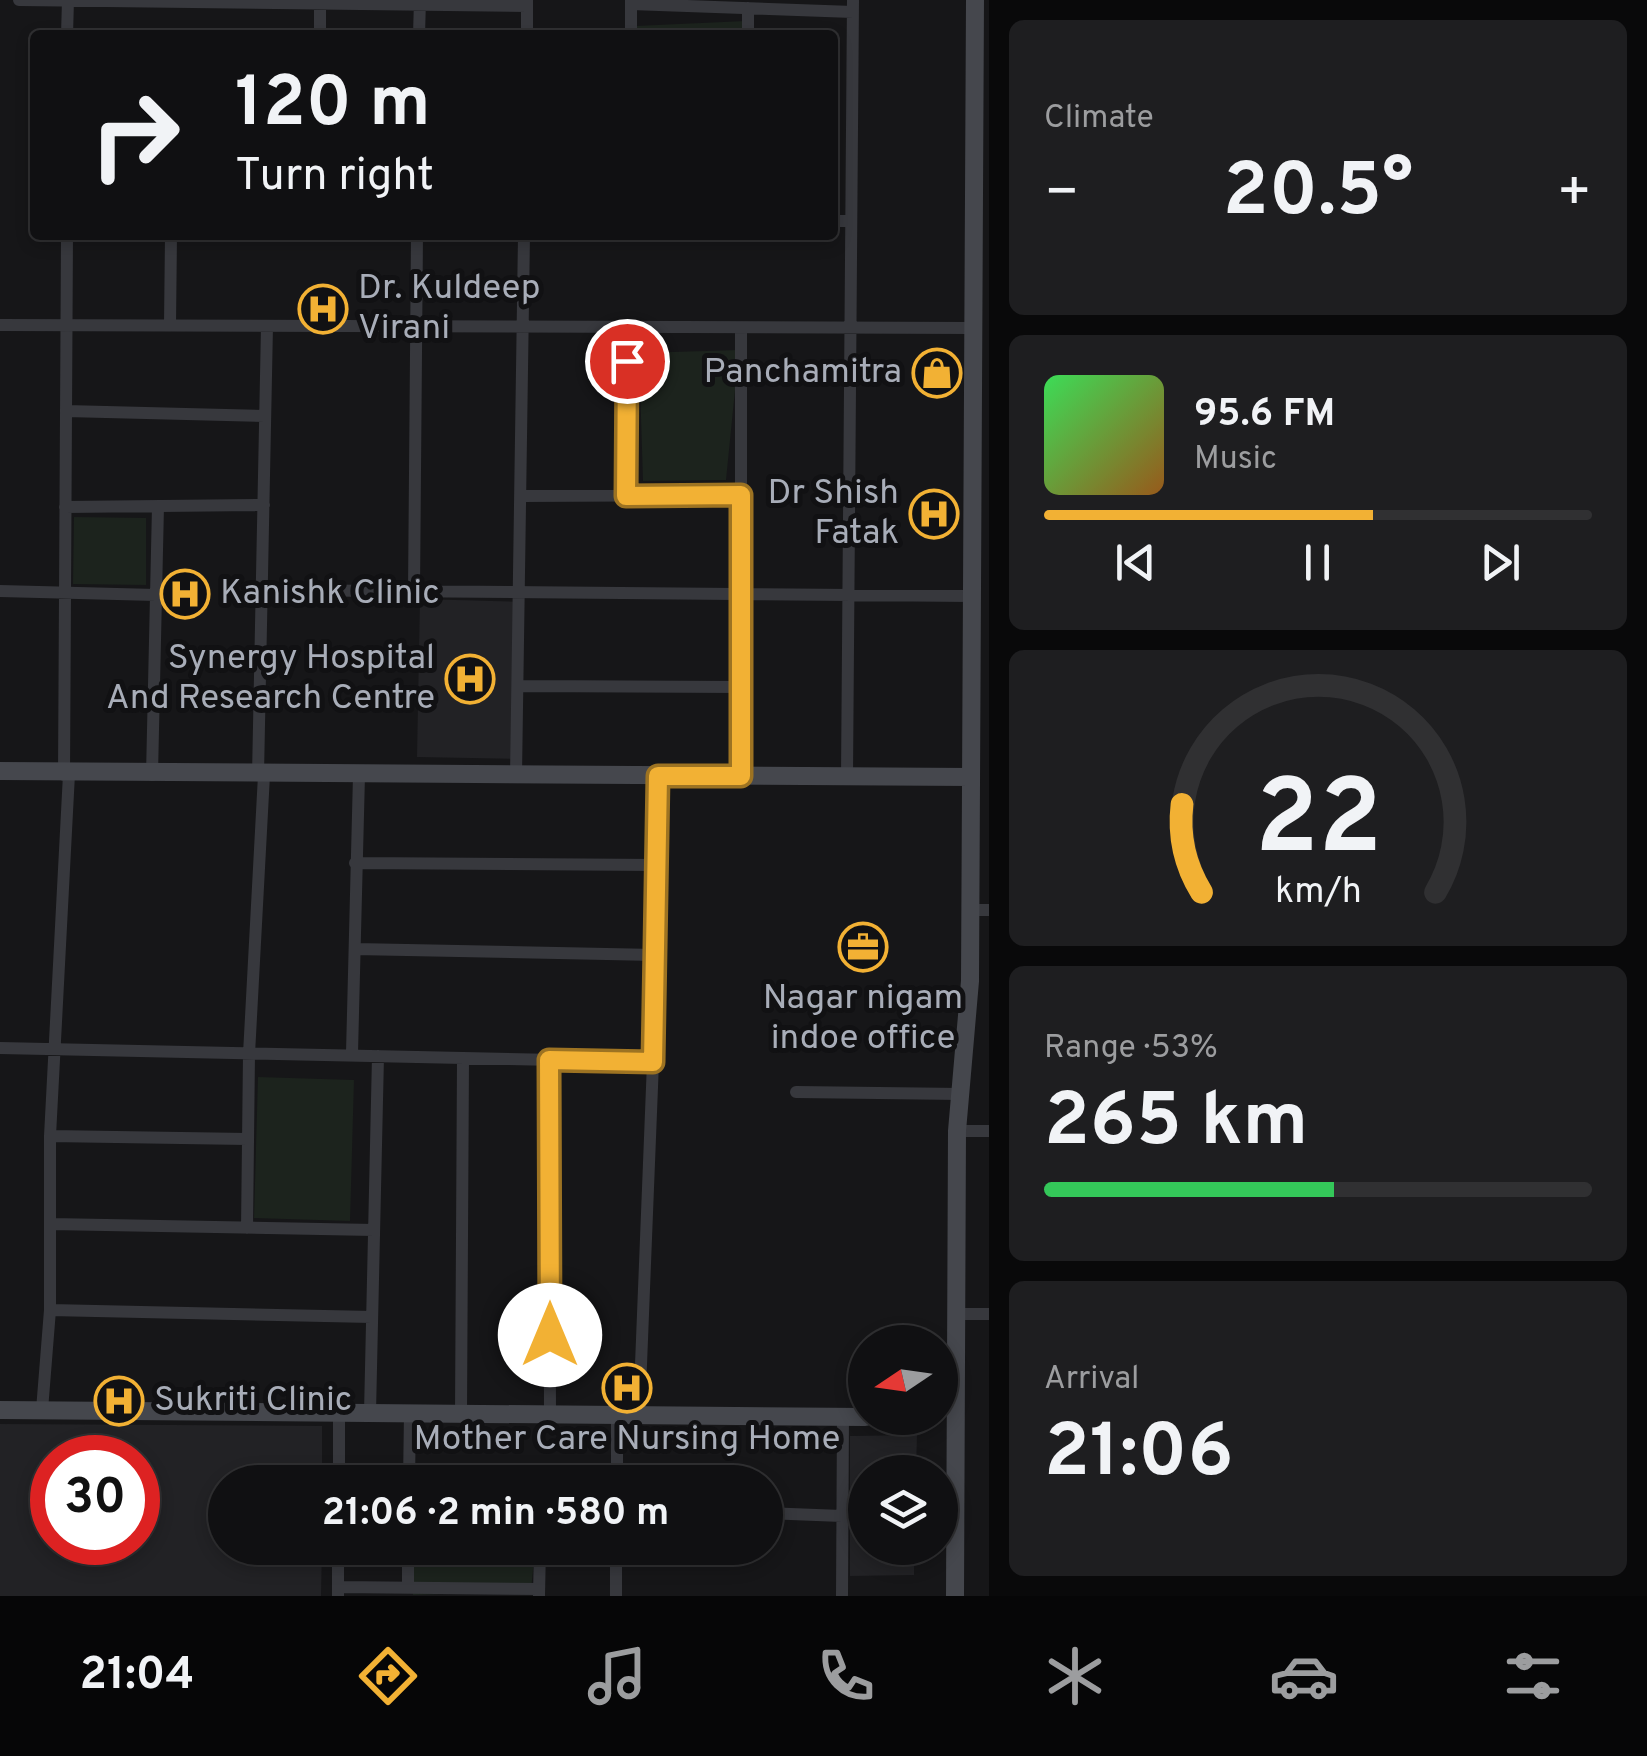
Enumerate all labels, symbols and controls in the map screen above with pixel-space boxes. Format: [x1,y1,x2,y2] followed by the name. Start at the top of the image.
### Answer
[235,62,431,151] text: 120 m
[70,70,200,200] icon: right
[1044,99,1154,139] text: Climate
[1223,147,1413,242] text: 20.5°
[235,149,434,206] text: Turn right
[1044,160,1079,230] text: −
[1557,160,1592,230] text: +
[358,267,541,351] place label: Dr. Kuldeep Virani
[297,283,349,335] hospital icon: Dr. Kuldeep Virani
[585,319,670,404] pin
[600,334,655,389] icon: arrive
[911,347,963,399] shop icon: Panchamitra
[704,351,902,395] place label: Panchamitra
[1194,391,1335,440] text: 95.6 FM
[1194,440,1277,480] text: Music
[767,472,899,556] place label: Dr Shish Fatak
[908,488,960,540] hospital icon: Dr Shish Fatak
[1108,535,1163,590] icon: previous
[1290,535,1345,590] icon: pause
[1473,535,1528,590] icon: next
[159,568,211,620] hospital icon: Kanishk Clinic
[220,572,440,616] place label: Kanishk Clinic
[106,637,435,721] place label: Synergy Hospital And Research Centre
[444,653,496,705] hospital icon: Synergy Hospital And Research Centre
[1254,758,1382,890] text: 22
[1275,870,1361,916] text: km/h
[837,921,889,973] office icon: Nagar nigam indoe office
[763,977,963,1061] place label: Nagar nigam indoe office
[1044,1029,1218,1069] text: Range · 53%
[1044,1077,1308,1172] text: 265 km
[498,1283,602,1387] position arrow
[848,1325,958,1435] north arrow
[848,1325,958,1565] map controls
[1044,1360,1139,1400] text: Arrival
[601,1362,653,1414] hospital icon: Mother Care Nursing Home
[93,1375,145,1427] hospital icon: Sukriti Clinic
[154,1379,352,1423] place label: Sukriti Clinic
[1044,1408,1234,1503] text: 21:06
[414,1418,840,1462] place label: Mother Care Nursing Home
[30,1435,160,1565] speed limit sign: 30
[848,1455,958,1565] button: layers
[322,1490,669,1539] text: 21:06 · 2 min · 580 m
[353,1641,423,1711] icon: directions
[582,1641,652,1711] icon: music
[811,1641,881,1711] icon: phone
[1040,1641,1110,1711] icon: climate
[1269,1641,1339,1711] icon: car
[1498,1641,1568,1711] icon: filters
[79,1648,194,1705] text: 21:04

